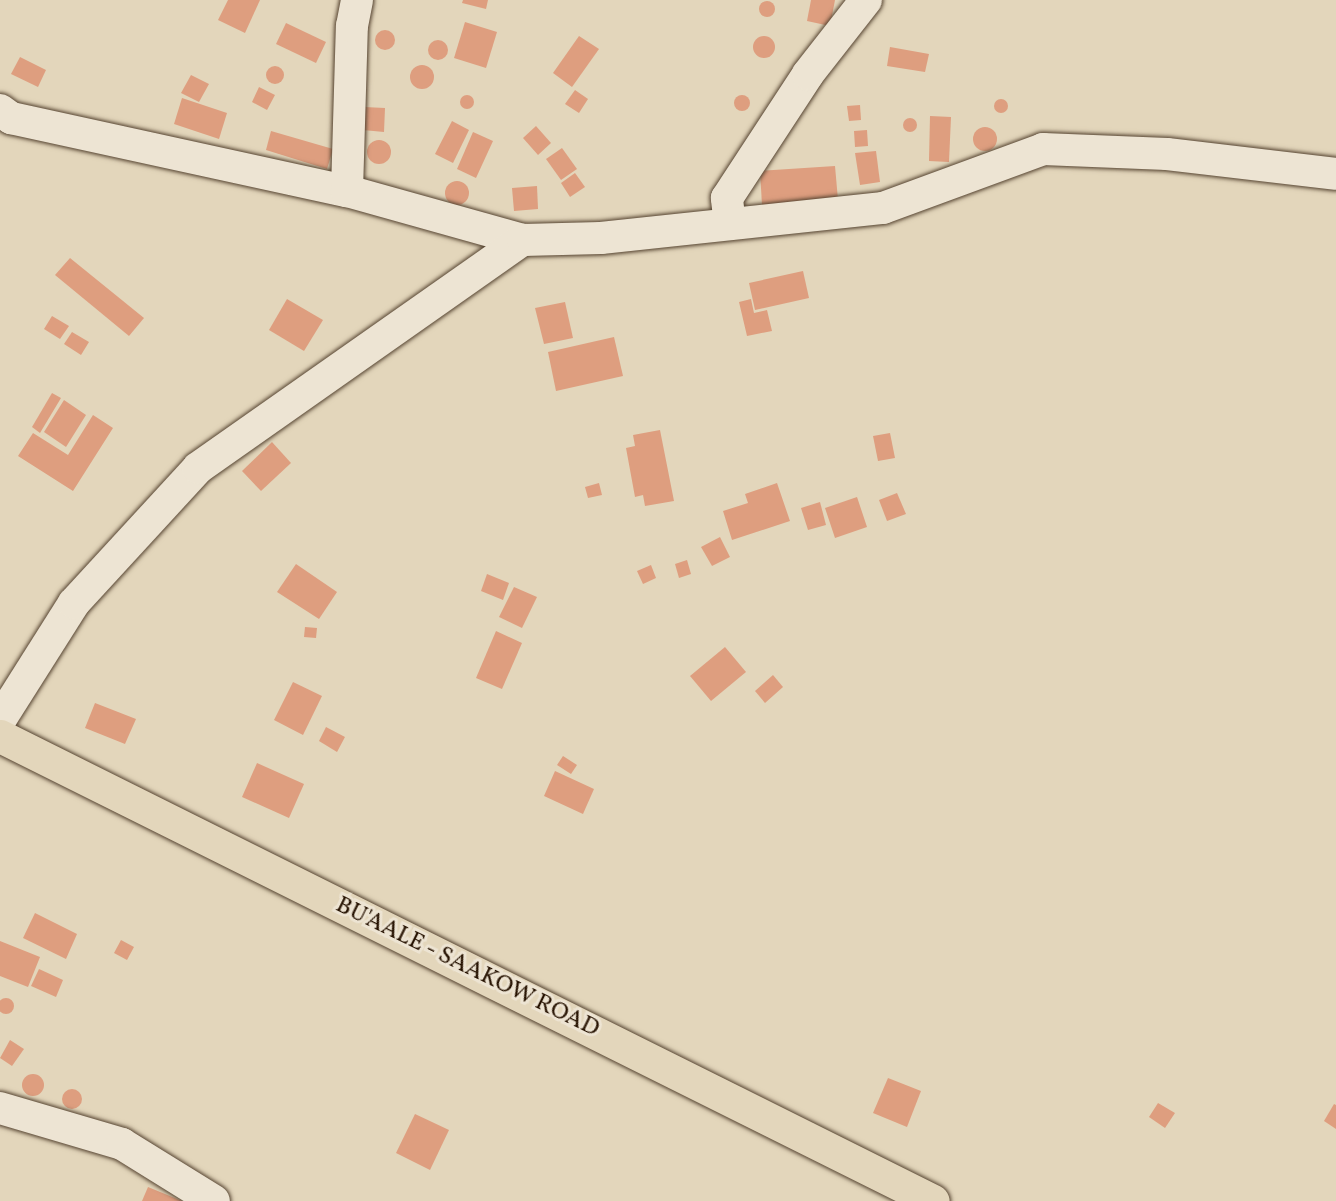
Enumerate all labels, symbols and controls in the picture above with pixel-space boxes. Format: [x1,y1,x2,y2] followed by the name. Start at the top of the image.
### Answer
[330,891,604,1045] street label: BU'AALE - SAAKOW ROAD

